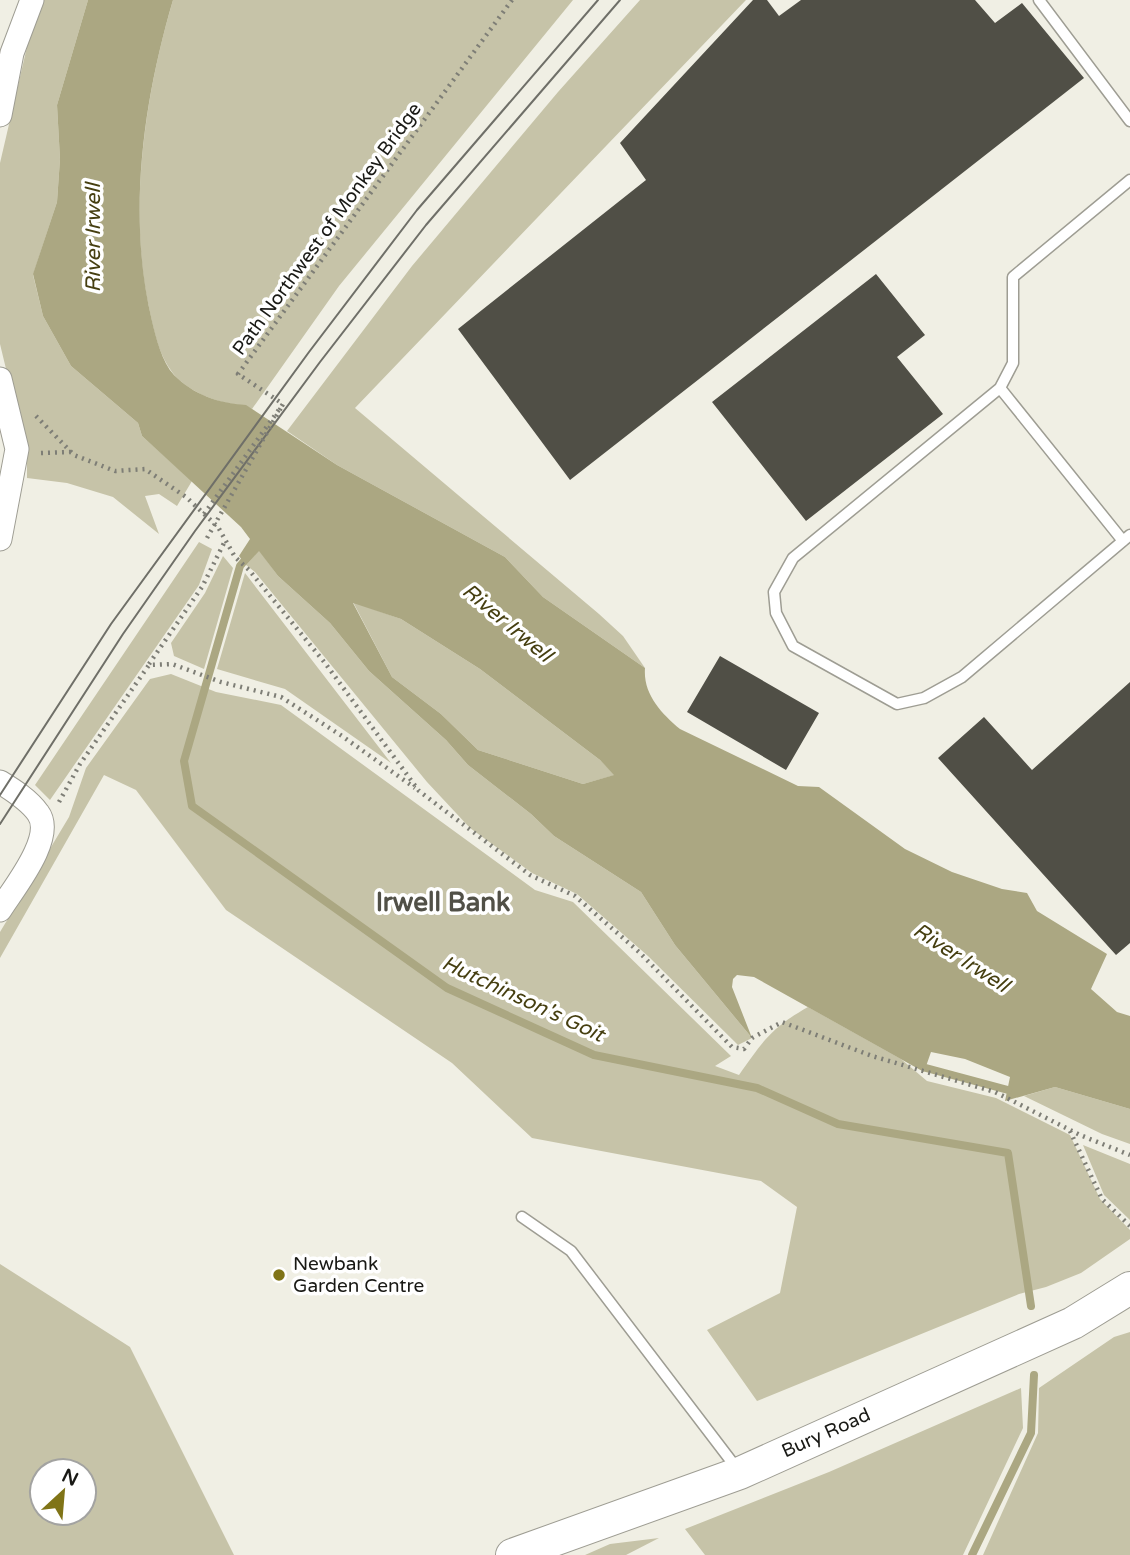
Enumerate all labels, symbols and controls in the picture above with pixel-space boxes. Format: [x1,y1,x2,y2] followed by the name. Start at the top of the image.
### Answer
[228,99,426,359] street label: Path Northwest of Monkey Bridge
[81,181,106,293] water label: River Irwell
[457,578,559,669] water label: River Irwell
[376,887,510,918] district label: Irwell Bank
[908,918,1016,1000] water label: River Irwell
[438,950,610,1048] water label: Hutchinson's Goit
[293,1253,424,1297] place label: Newbank Garden Centre
[271,1267,287,1283] marker: Newbank Garden Centre
[778,1404,874,1462] street label: Bury Road
[28,1457,98,1527] north arrow
[58,1464,82,1491] text: N

